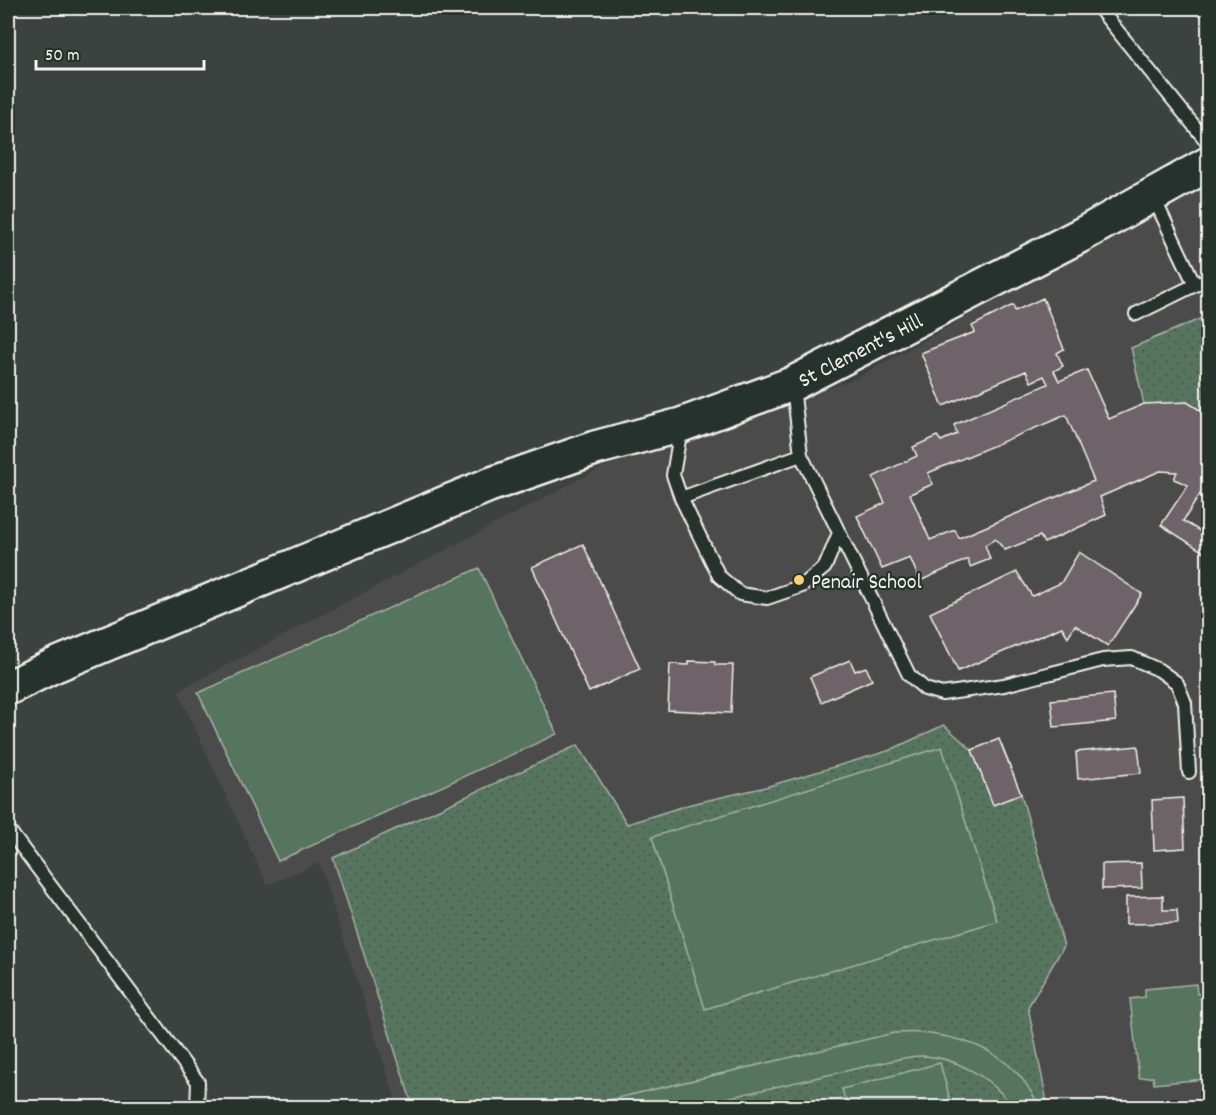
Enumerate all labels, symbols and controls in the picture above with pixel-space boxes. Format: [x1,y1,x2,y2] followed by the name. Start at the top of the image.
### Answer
[36,33,204,71] scale bar
[45,44,80,69] text: 50 m
[794,307,929,397] street label: St Clement's Hill
[811,568,922,599] place label: Penair School
[792,573,806,587] marker: Penair School

